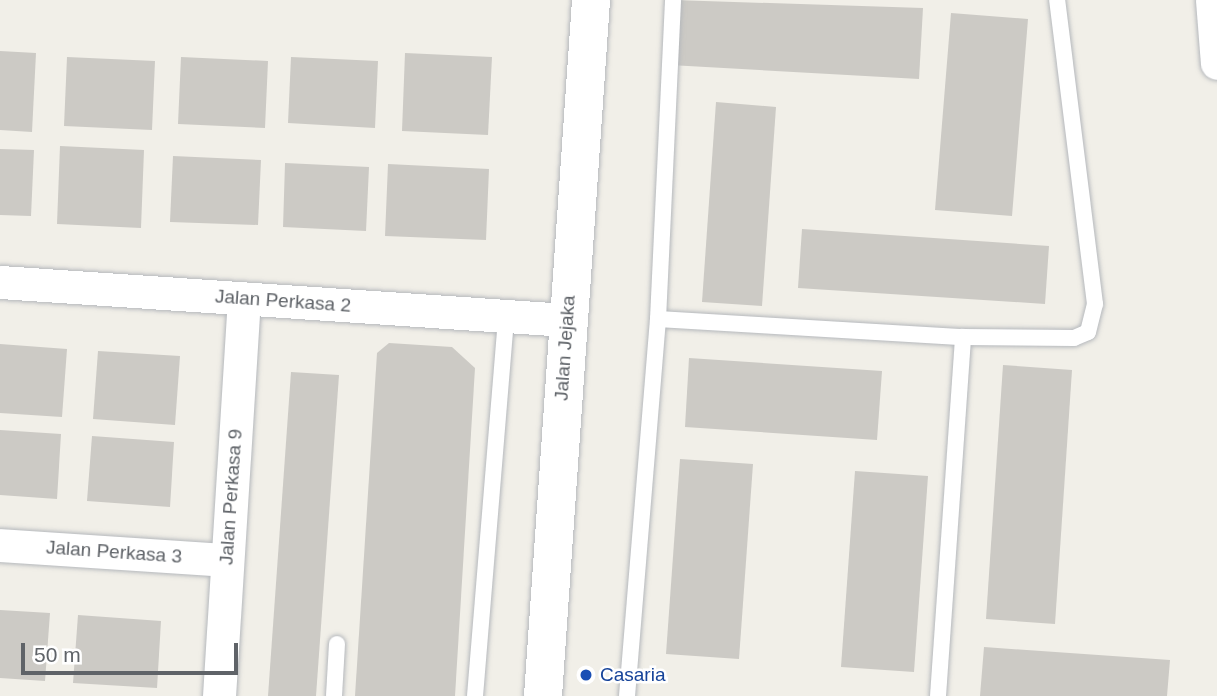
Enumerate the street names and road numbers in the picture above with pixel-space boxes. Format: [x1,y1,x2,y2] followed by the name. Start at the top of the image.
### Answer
[214,285,352,317] street label: Jalan Perkasa 2
[550,295,580,401] street label: Jalan Jejaka
[215,428,247,566] street label: Jalan Perkasa 9
[45,536,183,568] street label: Jalan Perkasa 3

